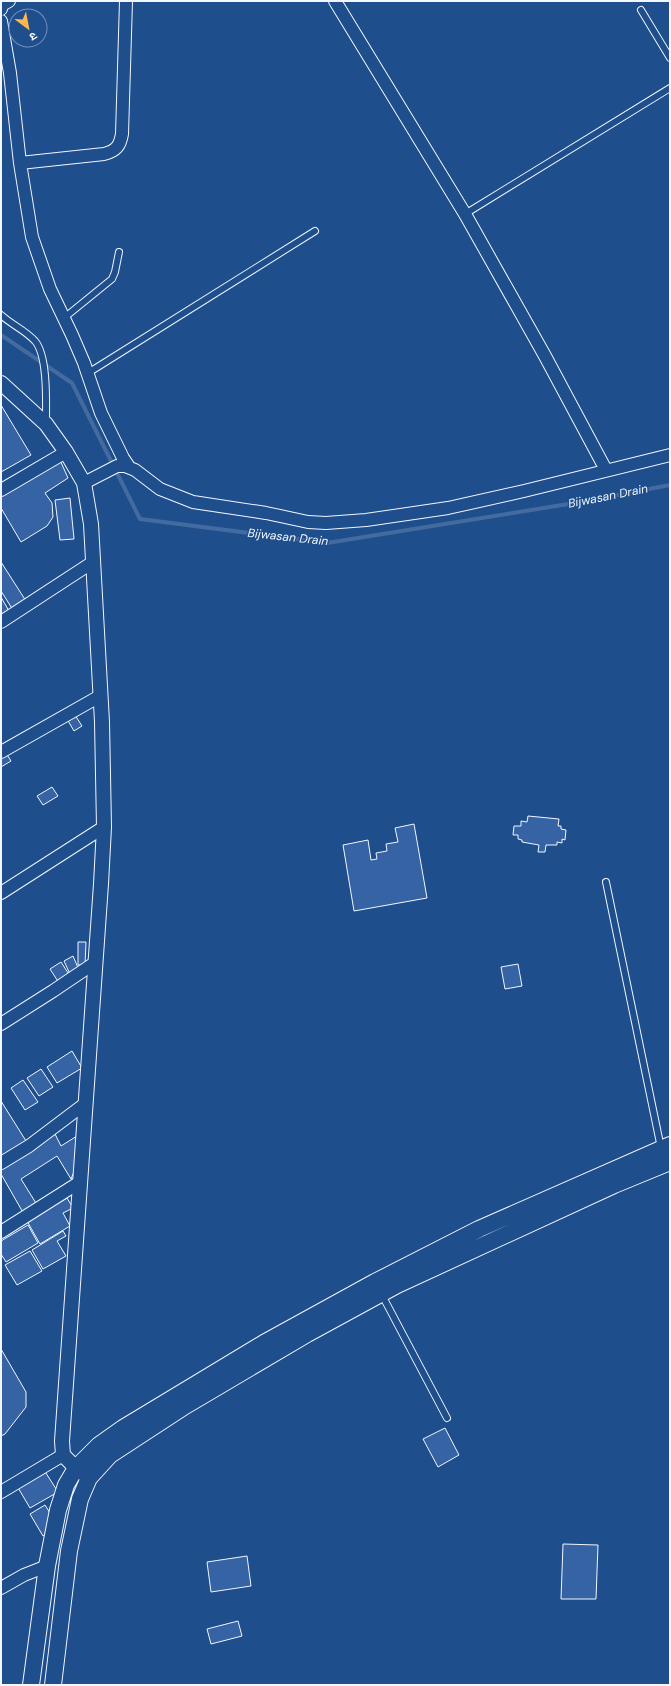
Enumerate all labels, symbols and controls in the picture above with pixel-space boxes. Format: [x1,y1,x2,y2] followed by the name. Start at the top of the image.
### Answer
[8,8,48,48] north arrow
[26,29,40,44] text: उ
[567,480,649,512] water label: Bijwasan Drain
[247,525,329,549] water label: Bijwasan Drain

